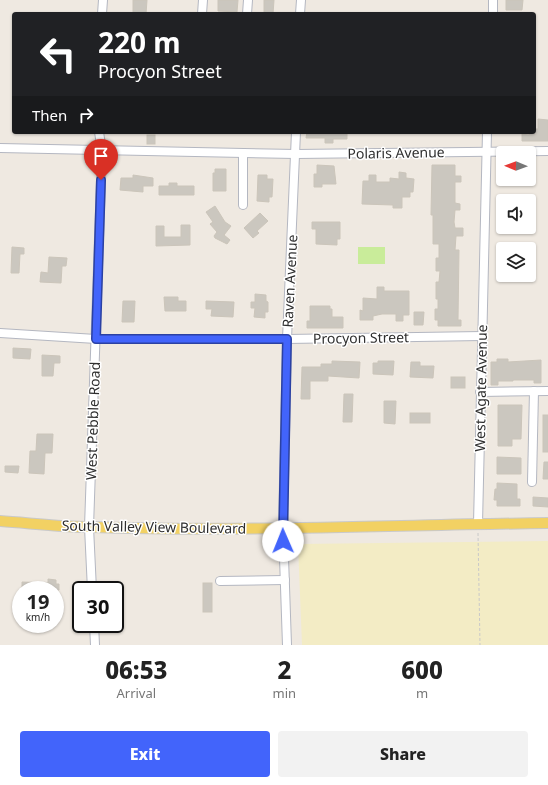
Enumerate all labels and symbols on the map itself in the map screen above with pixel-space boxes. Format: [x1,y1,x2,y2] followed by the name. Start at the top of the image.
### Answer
[84,139,118,180] pin
[347,142,445,163] street label: Polaris Avenue
[496,146,536,186] north arrow
[278,234,301,328] street label: Raven Avenue
[470,324,491,452] street label: West Agate Avenue
[313,327,409,348] street label: Procyon Street
[81,361,104,480] street label: West Pebble Road
[62,515,246,538] street label: South Valley View Boulevard
[262,520,304,562] position arrow
[72,581,124,633] speed limit sign: 30

